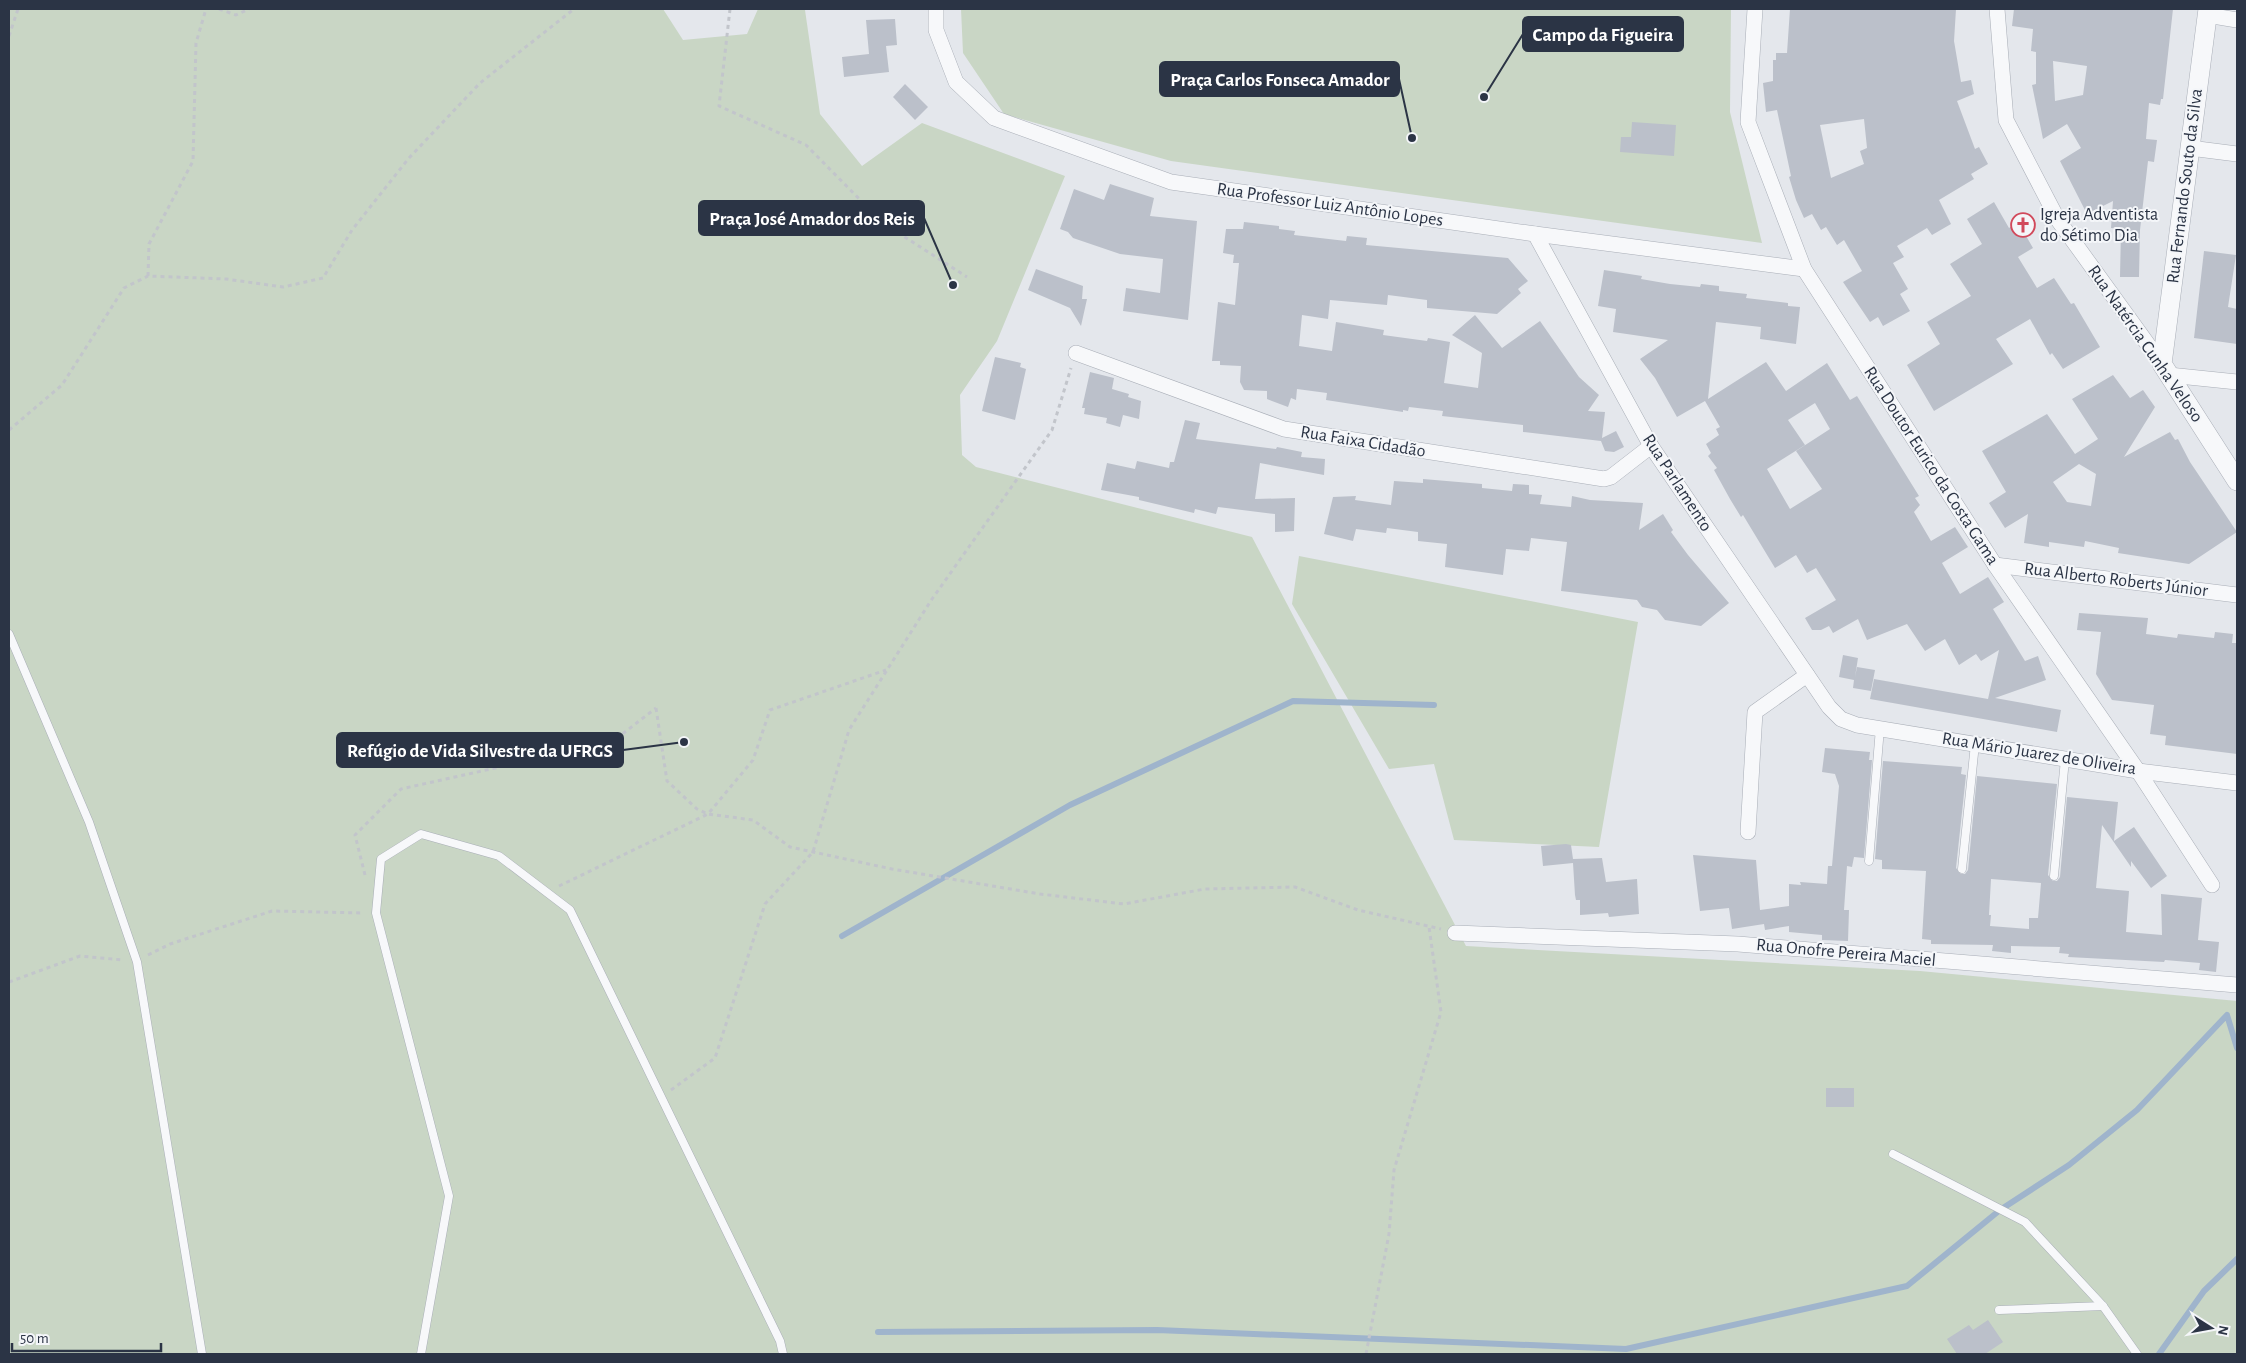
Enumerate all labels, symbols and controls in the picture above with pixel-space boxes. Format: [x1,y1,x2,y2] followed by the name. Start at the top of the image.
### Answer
[1523,17,1683,51] callout: Campo da Figueira
[1533,26,1673,45] text: Campo da Figueira
[1160,62,1399,96] callout: Praça Carlos Fonseca Amador
[1170,71,1390,90] text: Praça Carlos Fonseca Amador
[2164,88,2206,284] street label: Rua Fernando Souto da Silva
[1216,180,1444,230] street label: Rua Professor Luiz Antônio Lopes
[699,201,924,235] callout: Praça José Amador dos Reis
[2040,206,2158,245] place label: Igreja Adventista do Sétimo Dia
[709,210,915,229] text: Praça José Amador dos Reis
[2010,212,2036,238] church icon: Igreja Adventista do Sétimo Dia
[2084,262,2206,426] street label: Rua Natércia Cunha Veloso
[1860,364,2002,568] street label: Rua Doutor Eurico da Costa Gama
[1299,423,1427,461] street label: Rua Faixa Cidadão
[1639,431,1715,535] street label: Rua Parlamento
[2023,560,2209,600] street label: Rua Alberto Roberts Júnior
[1941,730,2137,778] street label: Rua Mário Juarez de Oliveira
[337,733,623,767] callout: Refúgio de Vida Silvestre da UFRGS
[347,742,613,761] text: Refúgio de Vida Silvestre da UFRGS
[1755,936,1937,970] street label: Rua Onofre Pereira Maciel
[2186,1303,2236,1353] north arrow
[12,1320,161,1352] scale bar
[2215,1324,2231,1336] text: N
[20,1331,49,1346] text: 50 m

